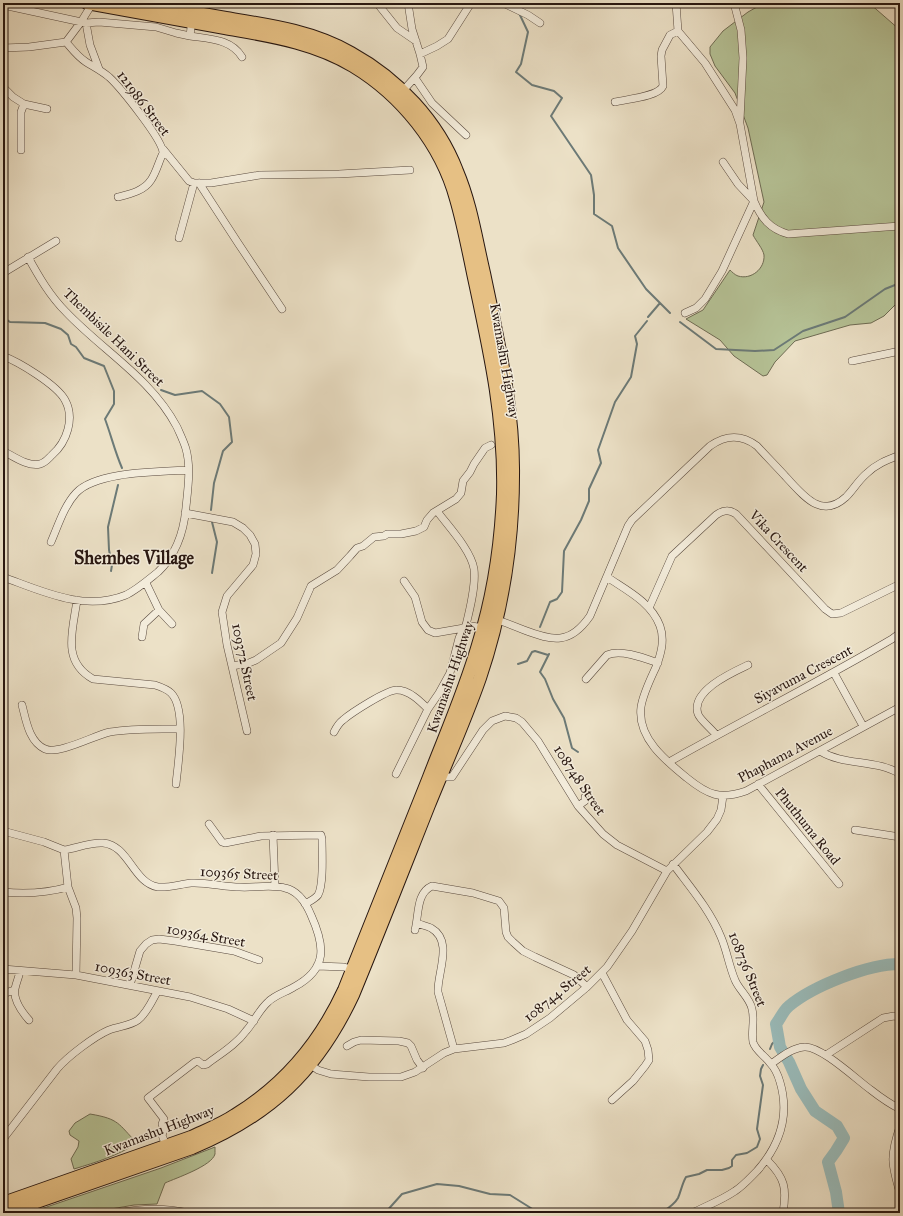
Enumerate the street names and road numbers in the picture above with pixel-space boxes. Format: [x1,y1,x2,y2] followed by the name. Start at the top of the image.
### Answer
[113,67,174,140] street label: 121986 Street
[59,285,168,390] street label: Thembisile Hani Street
[486,302,523,421] street label: Kwamashu Highway
[745,506,812,576] street label: Vika Crescent
[423,619,478,735] street label: Kwamashu Highway
[228,622,261,702] street label: 109372 Street
[751,641,855,707] street label: Siyavuma Crescent
[735,722,836,787] street label: Phaphama Avenue
[550,742,609,819] street label: 108748 Street
[771,785,844,868] street label: Phuthuma Road
[199,863,279,884] street label: 109365 Street
[165,920,247,951] street label: 109364 Street
[725,929,770,1009] street label: 108736 Street
[93,958,173,989] street label: 109363 Street
[520,961,594,1026] street label: 108744 Street
[102,1101,217,1159] street label: Kwamashu Highway

